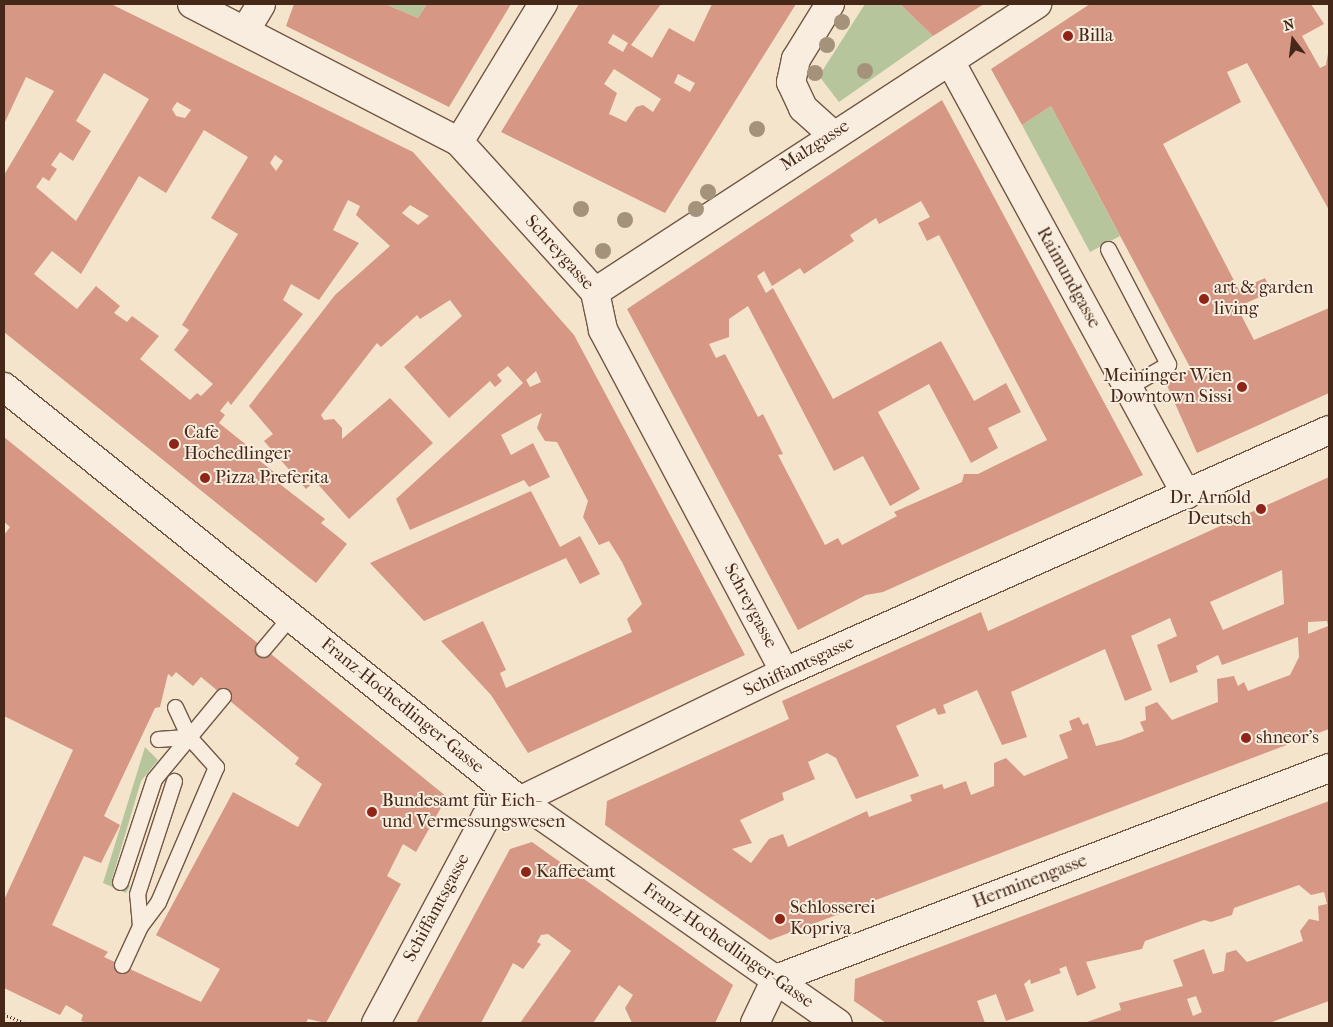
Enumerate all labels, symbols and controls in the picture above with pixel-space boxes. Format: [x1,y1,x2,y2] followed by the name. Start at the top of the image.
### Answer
[1268,15,1318,65] north arrow
[1282,15,1296,35] text: N
[1078,25,1113,47] place label: Billa
[1062,30,1074,42] marker: Billa
[776,116,854,176] street label: Malzgasse
[520,211,598,295] street label: Schreygasse
[1031,224,1105,332] street label: Raimundgasse
[1214,278,1314,320] place label: art & garden living
[1198,293,1210,305] marker: art & garden living
[1103,366,1232,408] place label: Meininger Wien Downtown Sissi
[1236,381,1248,393] marker: Meininger Wien Downtown Sissi
[184,423,291,466] place label: Cafe Hochedlinger
[168,438,180,450] marker: Cafe Hochedlinger
[215,467,329,489] place label: Pizza Preferita
[199,472,211,484] marker: Pizza Preferita
[1169,488,1251,530] place label: Dr. Arnold Deutsch
[1255,503,1267,515] marker: Dr. Arnold Deutsch
[719,560,781,652] street label: Schreygasse
[740,632,858,702] street label: Schiffamtsgasse
[316,634,488,778] street label: Franz-Hochedlinger-Gasse
[1256,727,1319,749] place label: shneor's
[1240,732,1252,744] marker: shneor's
[382,791,565,834] place label: Bundesamt für Eich- und Vermessungswesen
[366,806,378,818] marker: Bundesamt für Eich- und Vermessungswesen
[399,850,475,966] street label: Schiffamtsgasse
[970,850,1090,914] street label: Herminengasse
[536,861,616,883] place label: Kaffeeamt
[520,866,532,878] marker: Kaffeeamt
[639,879,817,1013] street label: Franz-Hochedlinger-Gasse
[790,898,875,941] place label: Schlosserei Kopriva
[774,913,786,925] marker: Schlosserei Kopriva

